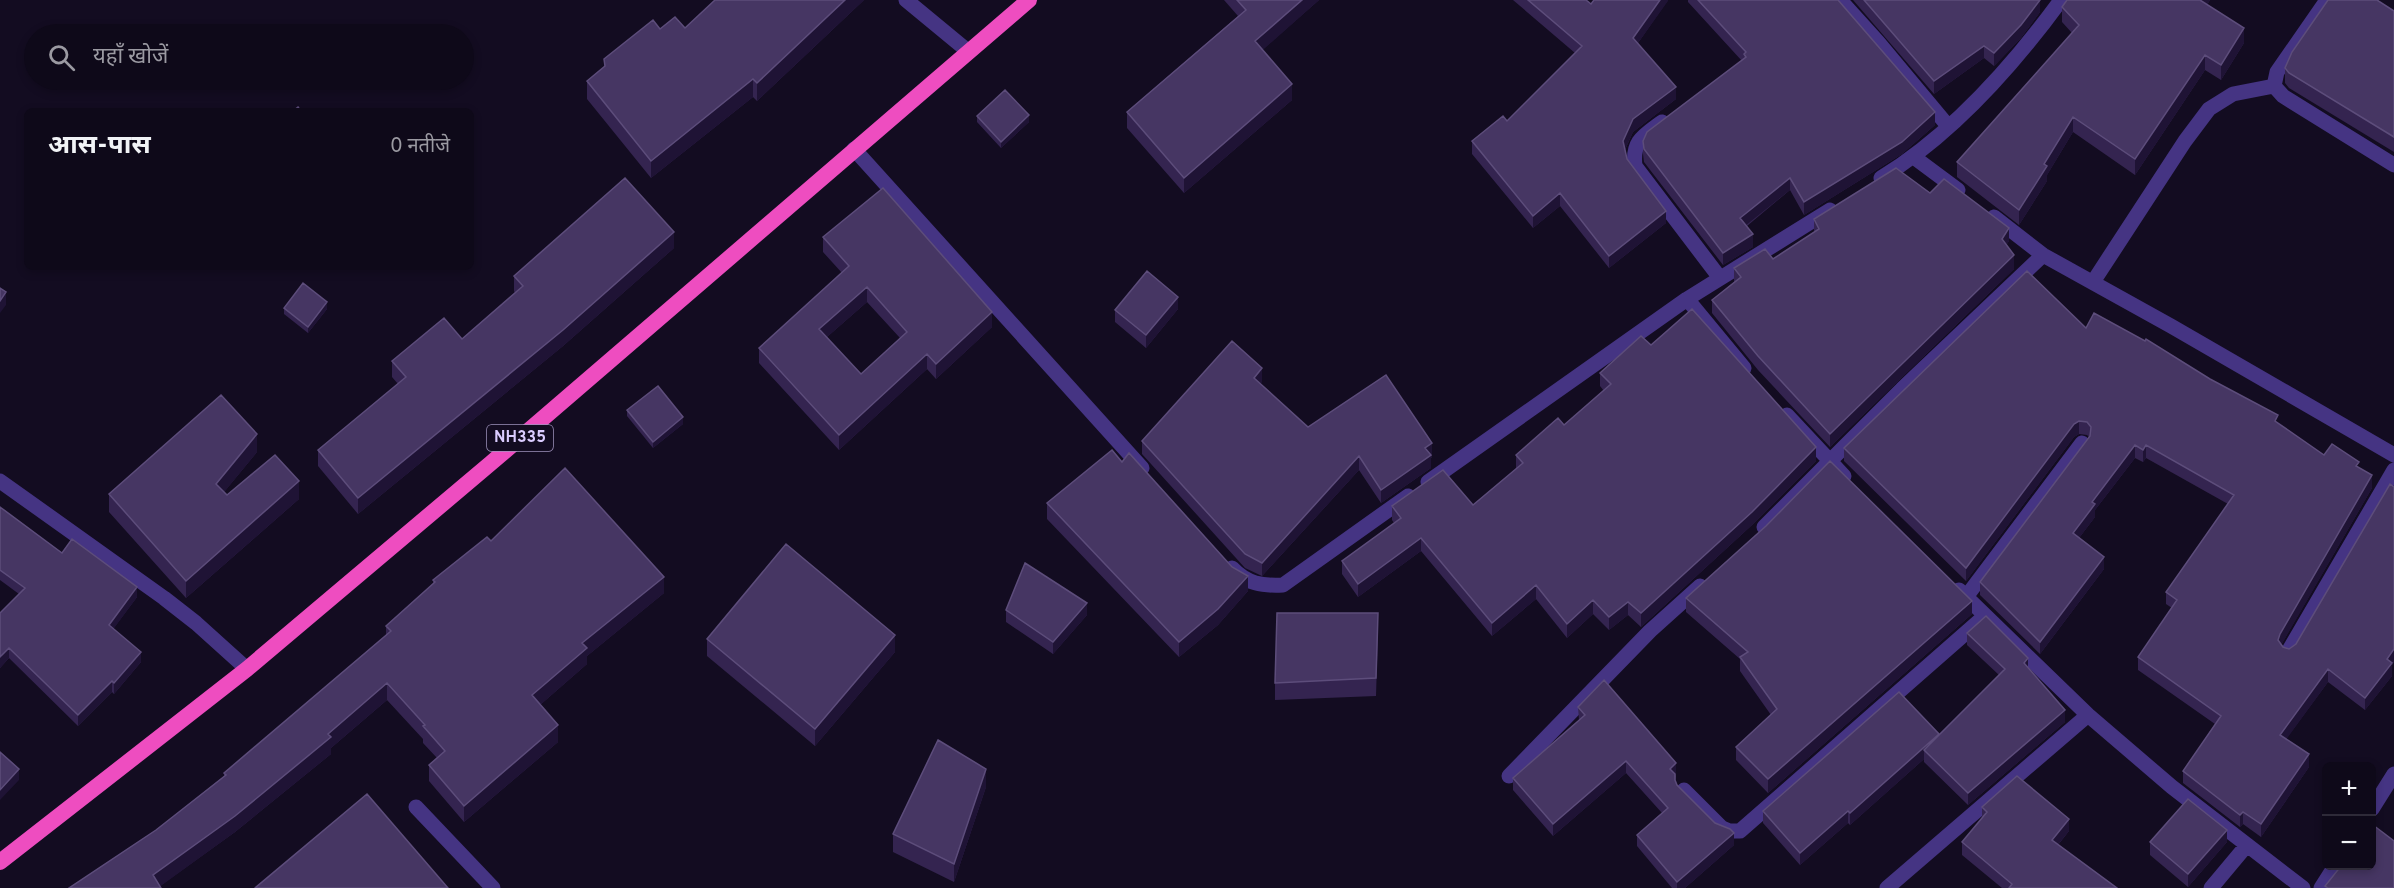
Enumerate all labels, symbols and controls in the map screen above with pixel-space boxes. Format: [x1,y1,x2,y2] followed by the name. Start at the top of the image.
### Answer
[24,24,474,90] search box
[45,41,78,74] icon: search
[93,44,168,71] text: यहाँ खोजें
[48,130,151,163] text: आस-पास
[390,134,450,160] text: 0 नतीजे
[487,425,553,451] road number: NH335
[2322,762,2376,870] map controls
[2322,762,2376,816] button: +
[2322,816,2376,870] button: −

